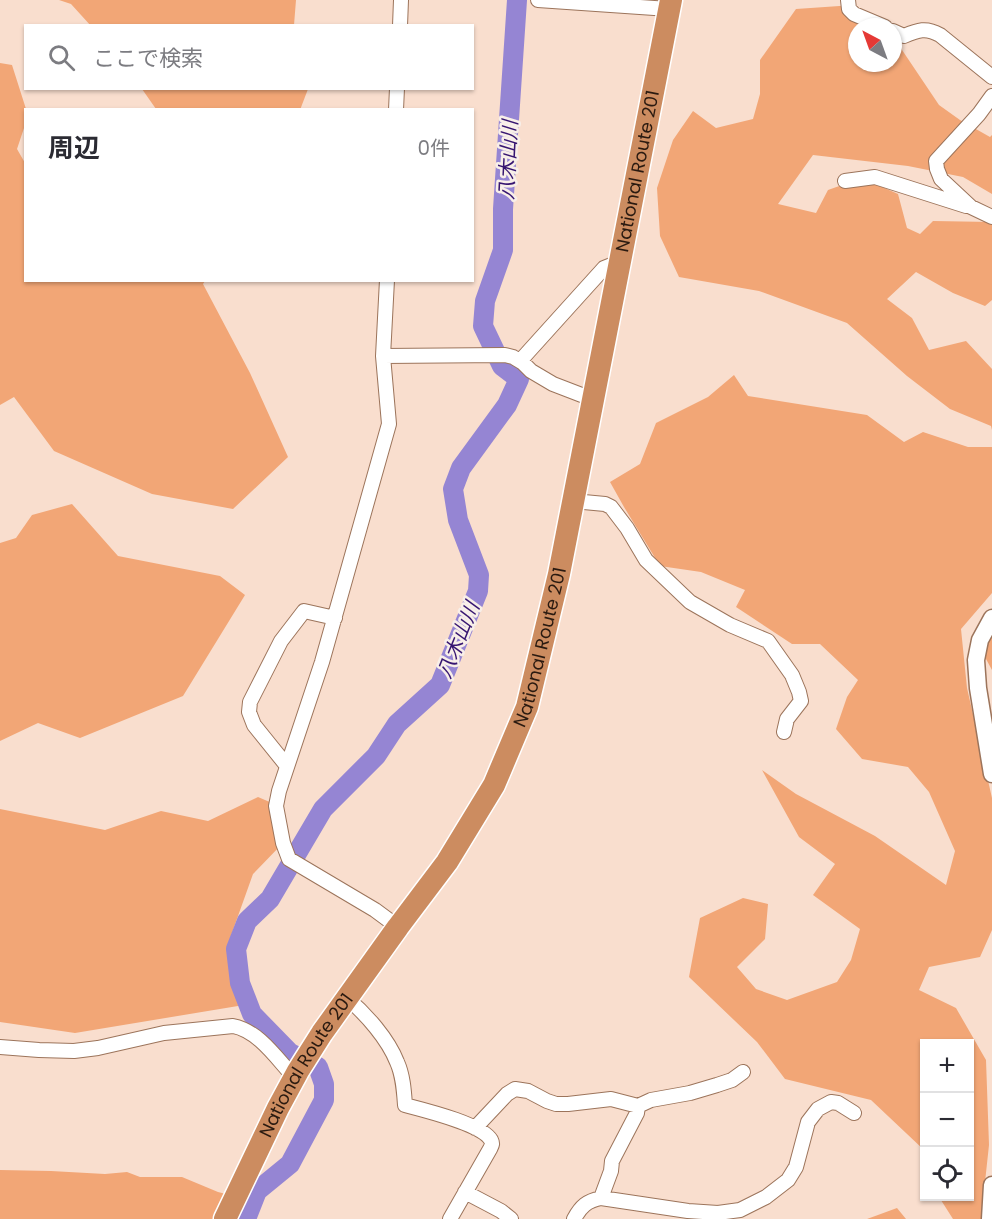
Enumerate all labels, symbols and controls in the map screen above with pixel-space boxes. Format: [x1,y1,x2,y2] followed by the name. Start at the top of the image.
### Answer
[848,18,902,72] north arrow
[24,24,474,90] search box
[45,41,78,74] icon: search
[93,43,203,74] text: ここで検索
[609,88,665,254] street label: National Route 201
[492,117,524,201] water label: 八木山川
[48,130,100,166] text: 周辺
[417,134,450,162] text: 0件
[507,565,572,731] street label: National Route 201
[430,596,487,682] water label: 八木山川
[253,988,359,1141] street label: National Route 201
[920,1039,974,1201] map controls
[920,1039,974,1093] button: +
[920,1093,974,1147] button: −
[920,1147,974,1201] button: locate

